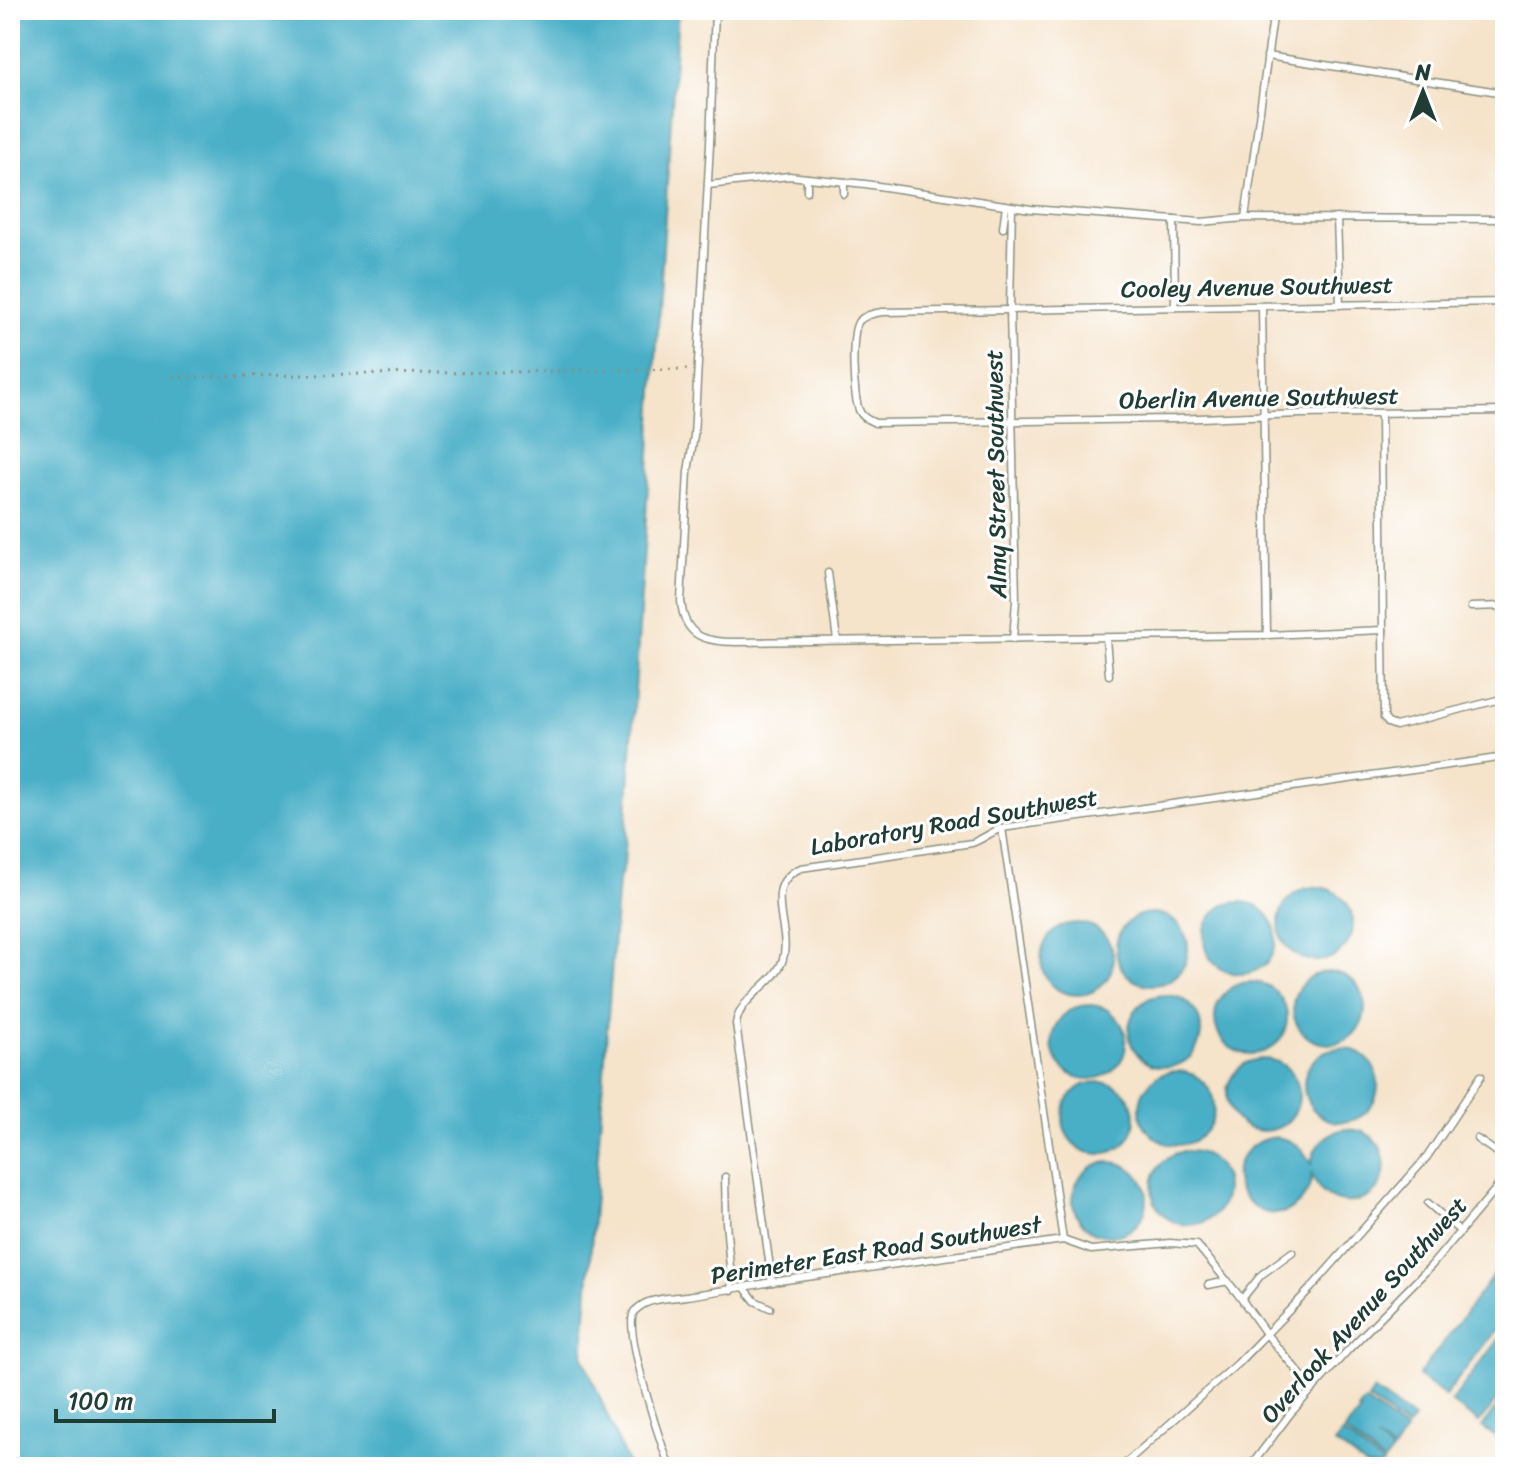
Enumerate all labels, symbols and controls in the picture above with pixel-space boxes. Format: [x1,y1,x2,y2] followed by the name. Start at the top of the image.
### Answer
[1383,52,1463,132] north arrow
[1414,53,1431,92] text: N
[1121,264,1393,310] street label: Cooley Avenue Southwest
[973,349,1019,600] street label: Almy Street Southwest
[1119,375,1399,421] street label: Oberlin Avenue Southwest
[807,776,1101,868] street label: Laboratory Road Southwest
[1250,1186,1478,1434] street label: Overlook Avenue Southwest
[708,1203,1046,1297] street label: Perimeter East Road Southwest
[56,1373,274,1423] scale bar
[68,1380,133,1422] text: 100 m

